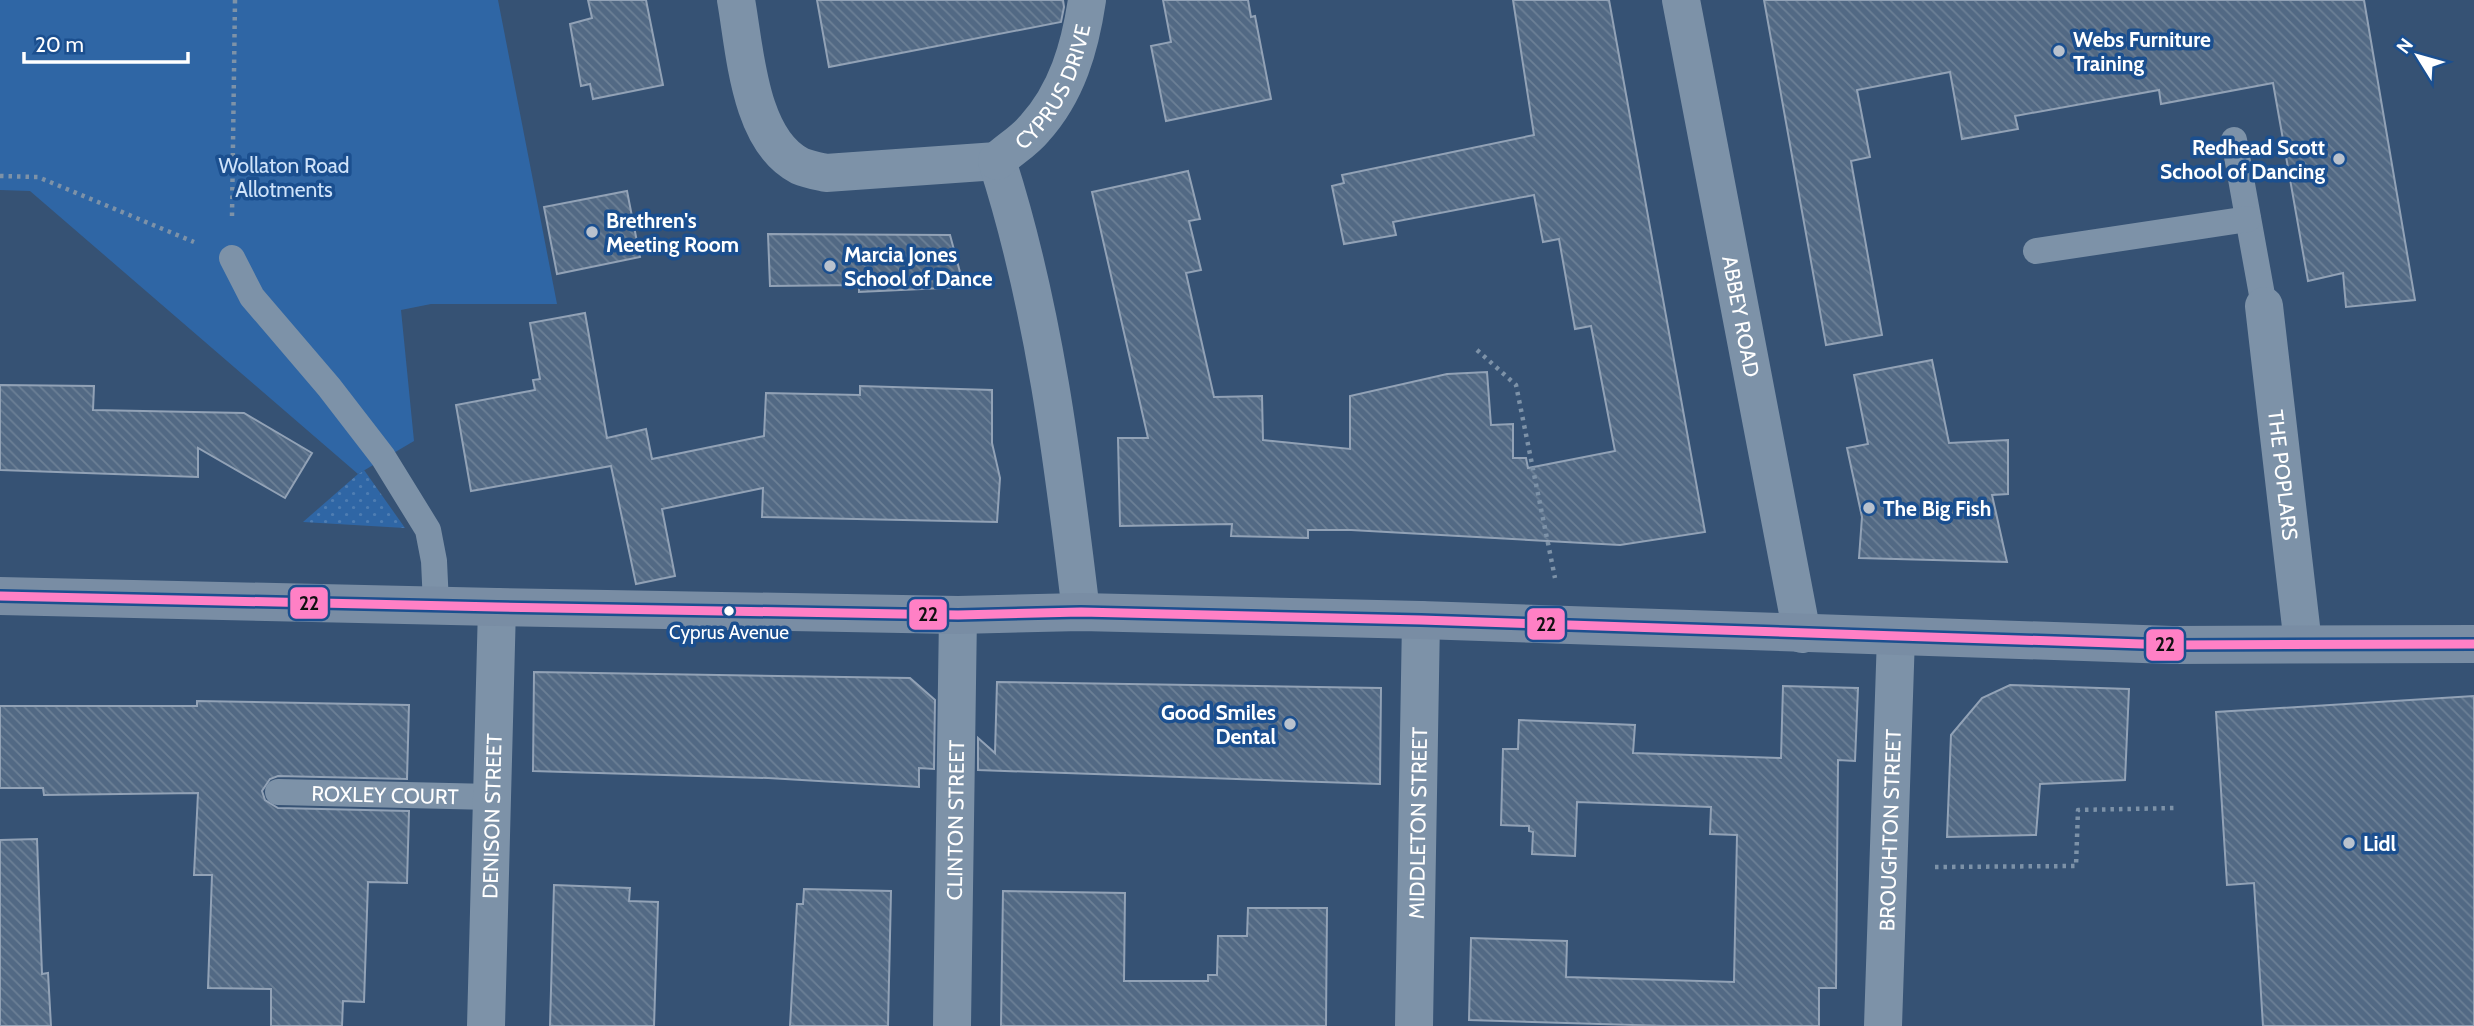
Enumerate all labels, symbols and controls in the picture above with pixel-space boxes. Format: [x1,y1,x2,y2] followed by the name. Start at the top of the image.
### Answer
[24,21,189,65] scale bar
[2383,21,2453,91] north arrow
[1009,22,1095,154] street label: CYPRUS DRIVE
[2073,27,2211,76] place label: Webs Furniture Training
[35,32,84,57] text: 20 m
[2392,34,2418,58] text: N
[2051,43,2067,59] marker: Webs Furniture Training
[2160,135,2325,184] place label: Redhead Scott School of Dancing
[2331,151,2347,167] marker: Redhead Scott School of Dancing
[219,153,349,202] park label: Wollaton Road Allotments
[606,208,739,257] place label: Brethren's Meeting Room
[584,224,600,240] marker: Brethren's Meeting Room
[844,242,993,291] place label: Marcia Jones School of Dance
[1718,253,1765,379] street label: ABBEY ROAD
[822,258,838,274] marker: Marcia Jones School of Dance
[2264,408,2303,541] street label: THE POPLARS
[1883,496,1991,521] place label: The Big Fish
[1861,500,1877,516] marker: The Big Fish
[289,586,329,620] line badge: 22
[299,592,319,615] text: 22
[908,598,948,631] line badge: 22
[918,603,938,626] text: 22
[722,604,736,618] marker: Cyprus Avenue
[1526,607,1566,641] line badge: 22
[1536,613,1556,636] text: 22
[669,621,789,644] place label: Cyprus Avenue
[2145,628,2185,662] line badge: 22
[2155,633,2175,656] text: 22
[1161,700,1276,749] place label: Good Smiles Dental
[1282,716,1298,732] marker: Good Smiles Dental
[1403,727,1432,919] street label: MIDDLETON STREET
[1874,728,1905,932] street label: BROUGHTON STREET
[477,733,506,899] street label: DENISON STREET
[941,740,969,901] street label: CLINTON STREET
[311,780,459,809] street label: ROXLEY COURT
[2363,831,2397,856] place label: Lidl
[2341,835,2357,851] marker: Lidl

